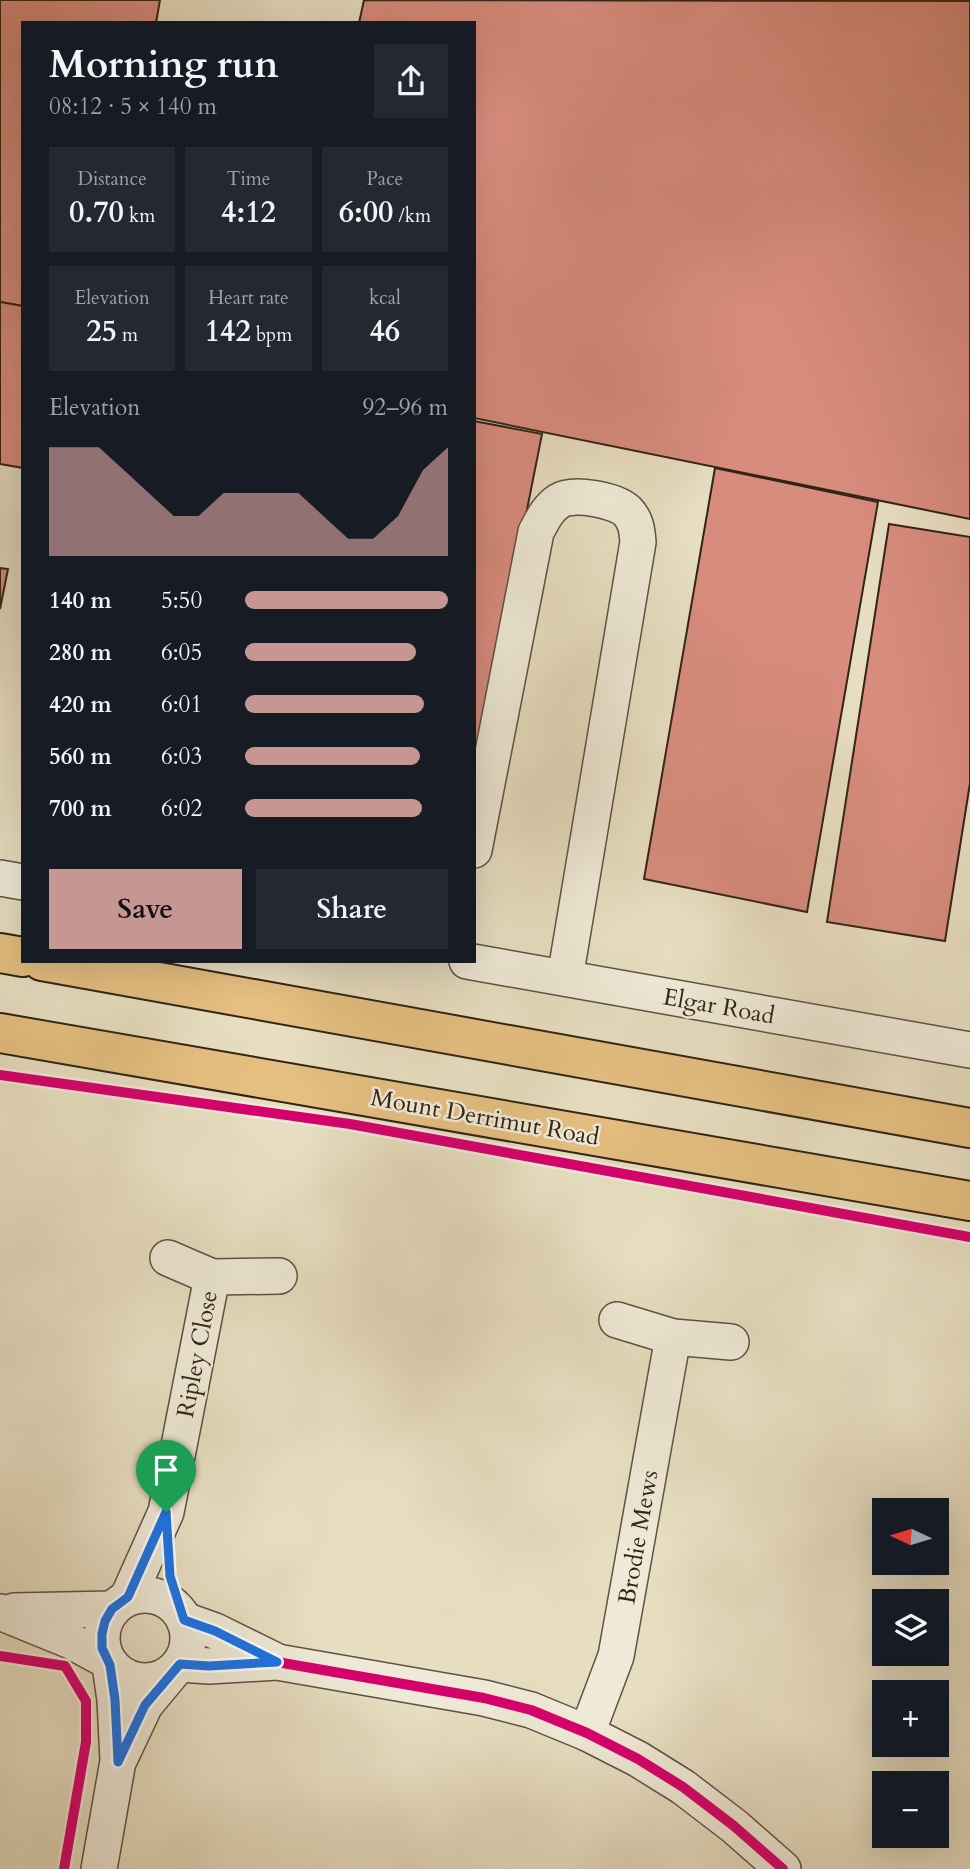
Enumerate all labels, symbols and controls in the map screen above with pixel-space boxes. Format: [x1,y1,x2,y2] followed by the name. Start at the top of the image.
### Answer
[49,39,279,91] text: Morning run
[374,44,448,118] button: share
[49,91,217,122] text: 08:12 · 5 × 140 m
[77,166,147,192] text: Distance
[227,166,270,192] text: Time
[366,166,403,192] text: Pace
[69,192,124,233] text: 0.70
[221,192,276,233] text: 4:12
[339,192,393,233] text: 6:00
[124,203,155,229] text: km
[393,203,431,229] text: /km
[74,285,150,311] text: Elevation
[208,285,289,311] text: Heart rate
[369,285,401,311] text: kcal
[86,311,117,352] text: 25
[205,311,251,352] text: 142
[369,311,400,352] text: 46
[117,322,138,348] text: m
[251,322,292,348] text: bpm
[49,392,140,423] text: Elevation
[363,392,448,423] text: 92–96 m
[49,585,112,616] text: 140 m
[161,585,202,616] text: 5:50
[49,637,112,668] text: 280 m
[161,637,202,668] text: 6:05
[49,689,112,720] text: 420 m
[161,689,202,720] text: 6:01
[49,741,112,772] text: 560 m
[161,741,202,772] text: 6:03
[49,793,112,824] text: 700 m
[161,793,202,824] text: 6:02
[49,869,242,949] button: Save
[256,869,448,949] button: Share
[661,980,777,1033] street label: Elgar Road
[368,1081,602,1154] street label: Mount Derrimut Road
[169,1288,226,1420] street label: Ripley Close
[136,1440,196,1512] pin
[147,1451,185,1489] icon: arrive
[610,1467,667,1607] street label: Brodie Mews
[872,1498,948,1575] north arrow
[872,1498,949,1848] map controls
[872,1589,949,1666] button: layers
[872,1680,949,1757] button: +
[872,1771,949,1848] button: −

